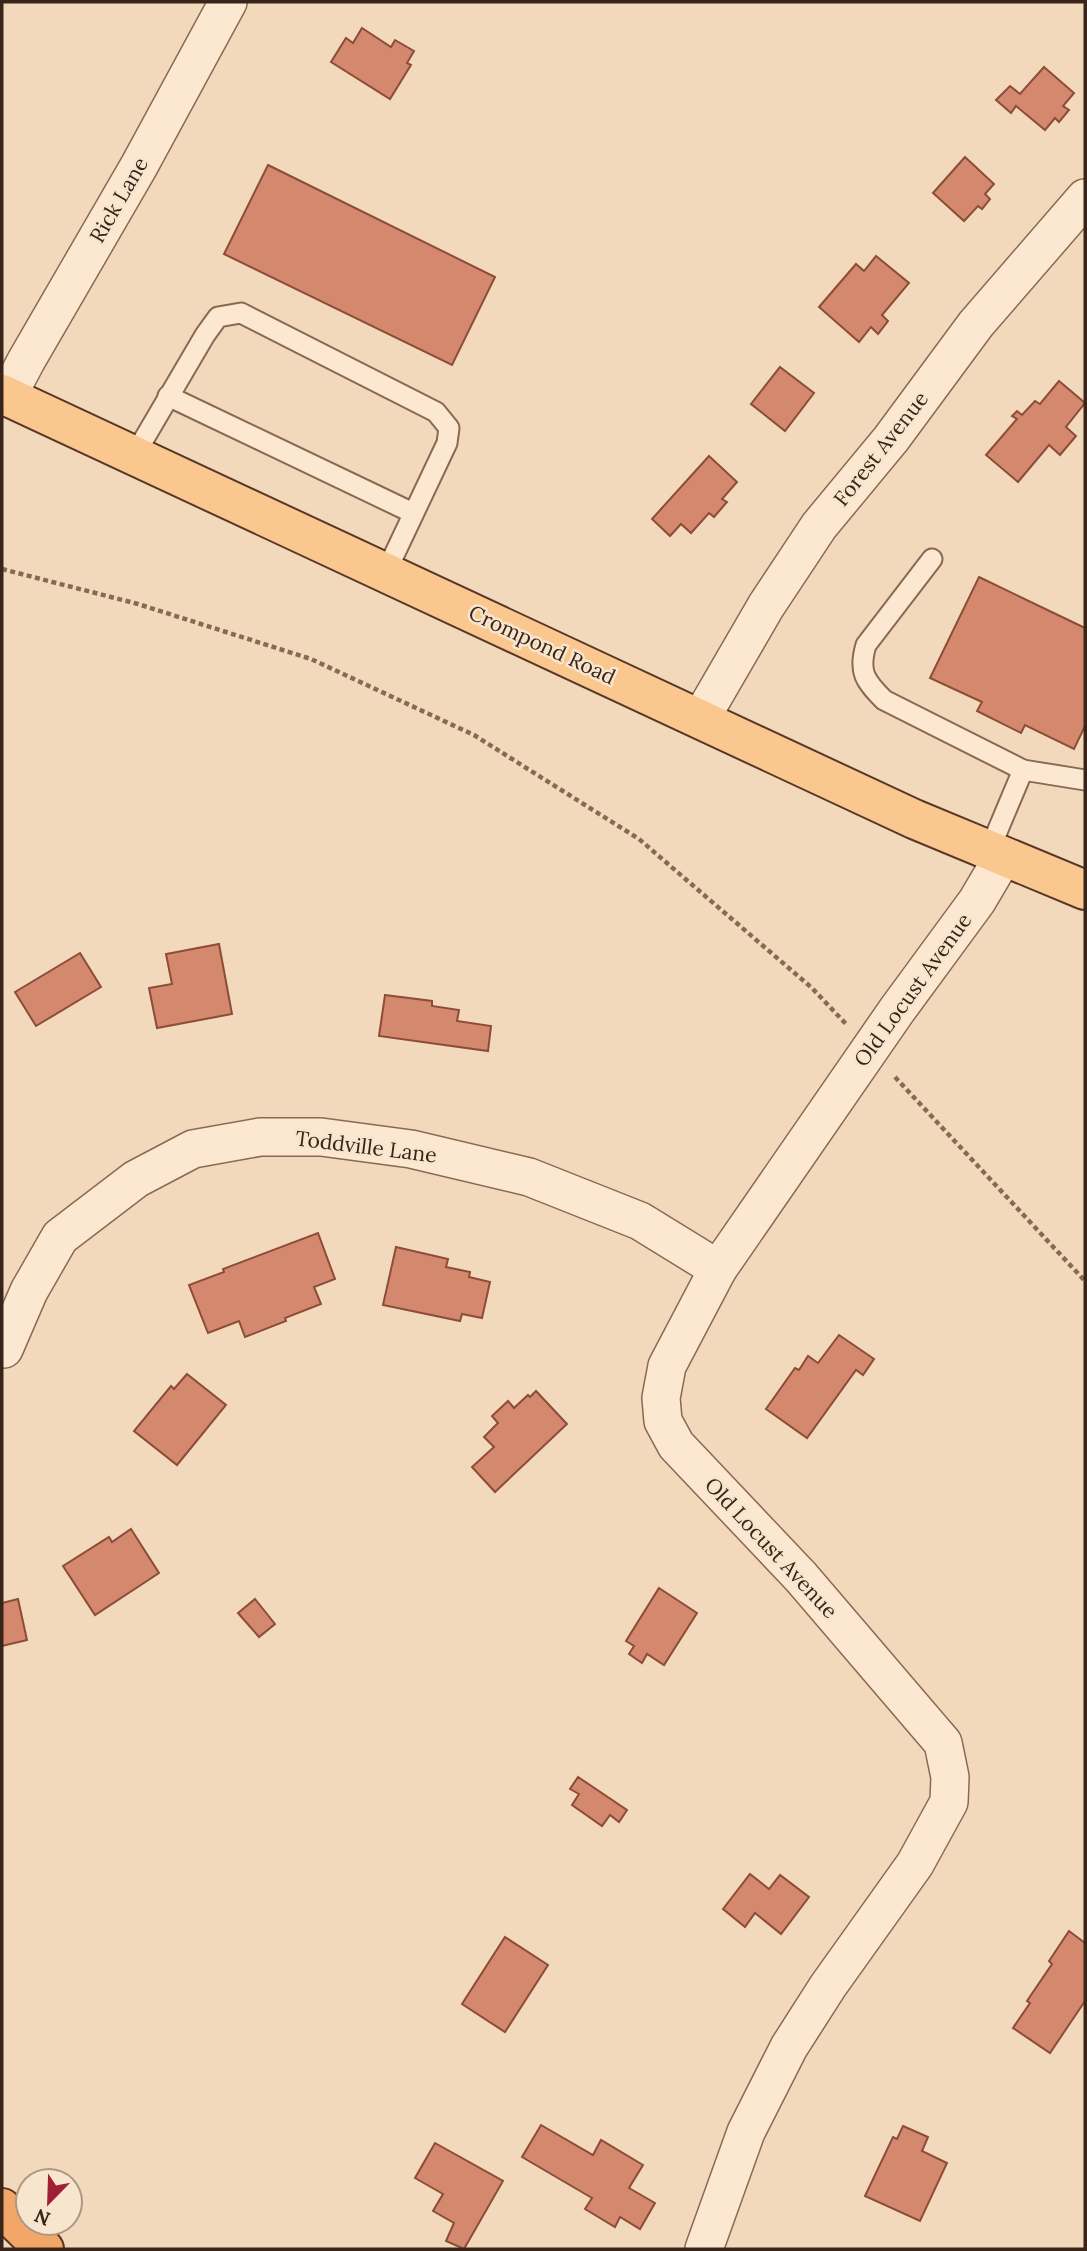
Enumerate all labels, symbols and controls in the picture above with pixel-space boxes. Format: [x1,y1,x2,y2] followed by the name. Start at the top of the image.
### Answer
[83,152,154,247] street label: Rick Lane
[827,386,934,512] street label: Forest Avenue
[464,599,620,690] street label: Crompond Road
[848,908,977,1072] street label: Old Locust Avenue
[294,1124,438,1169] street label: Toddville Lane
[699,1471,844,1624] street label: Old Locust Avenue
[14,2167,84,2237] north arrow
[31,2204,54,2232] text: N

